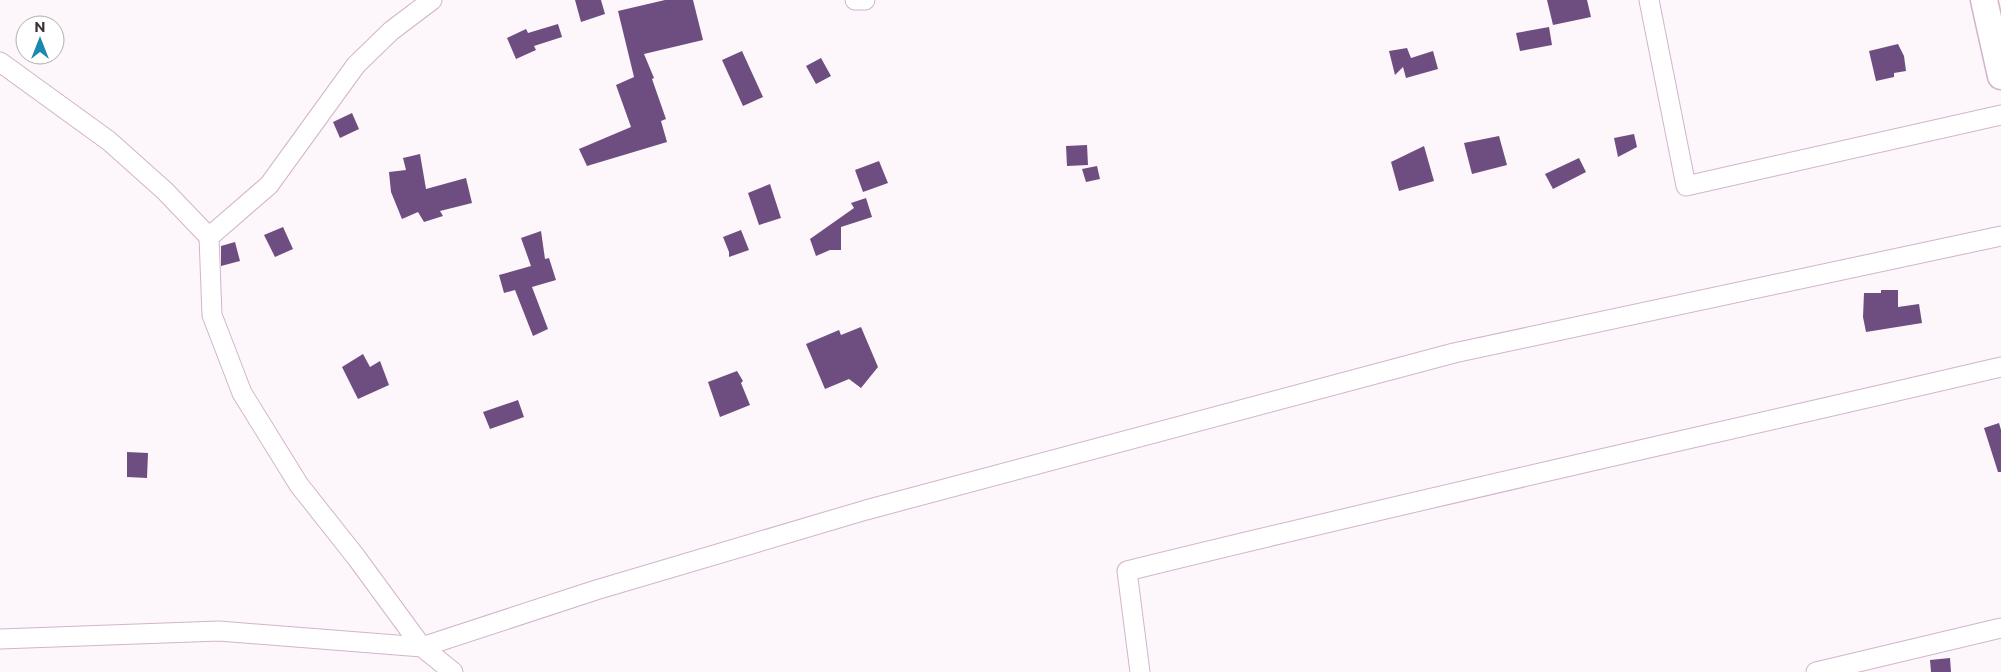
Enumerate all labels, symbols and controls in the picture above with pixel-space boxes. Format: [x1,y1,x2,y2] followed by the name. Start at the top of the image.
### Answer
[15,15,65,65] north arrow
[34,18,46,36] text: N

